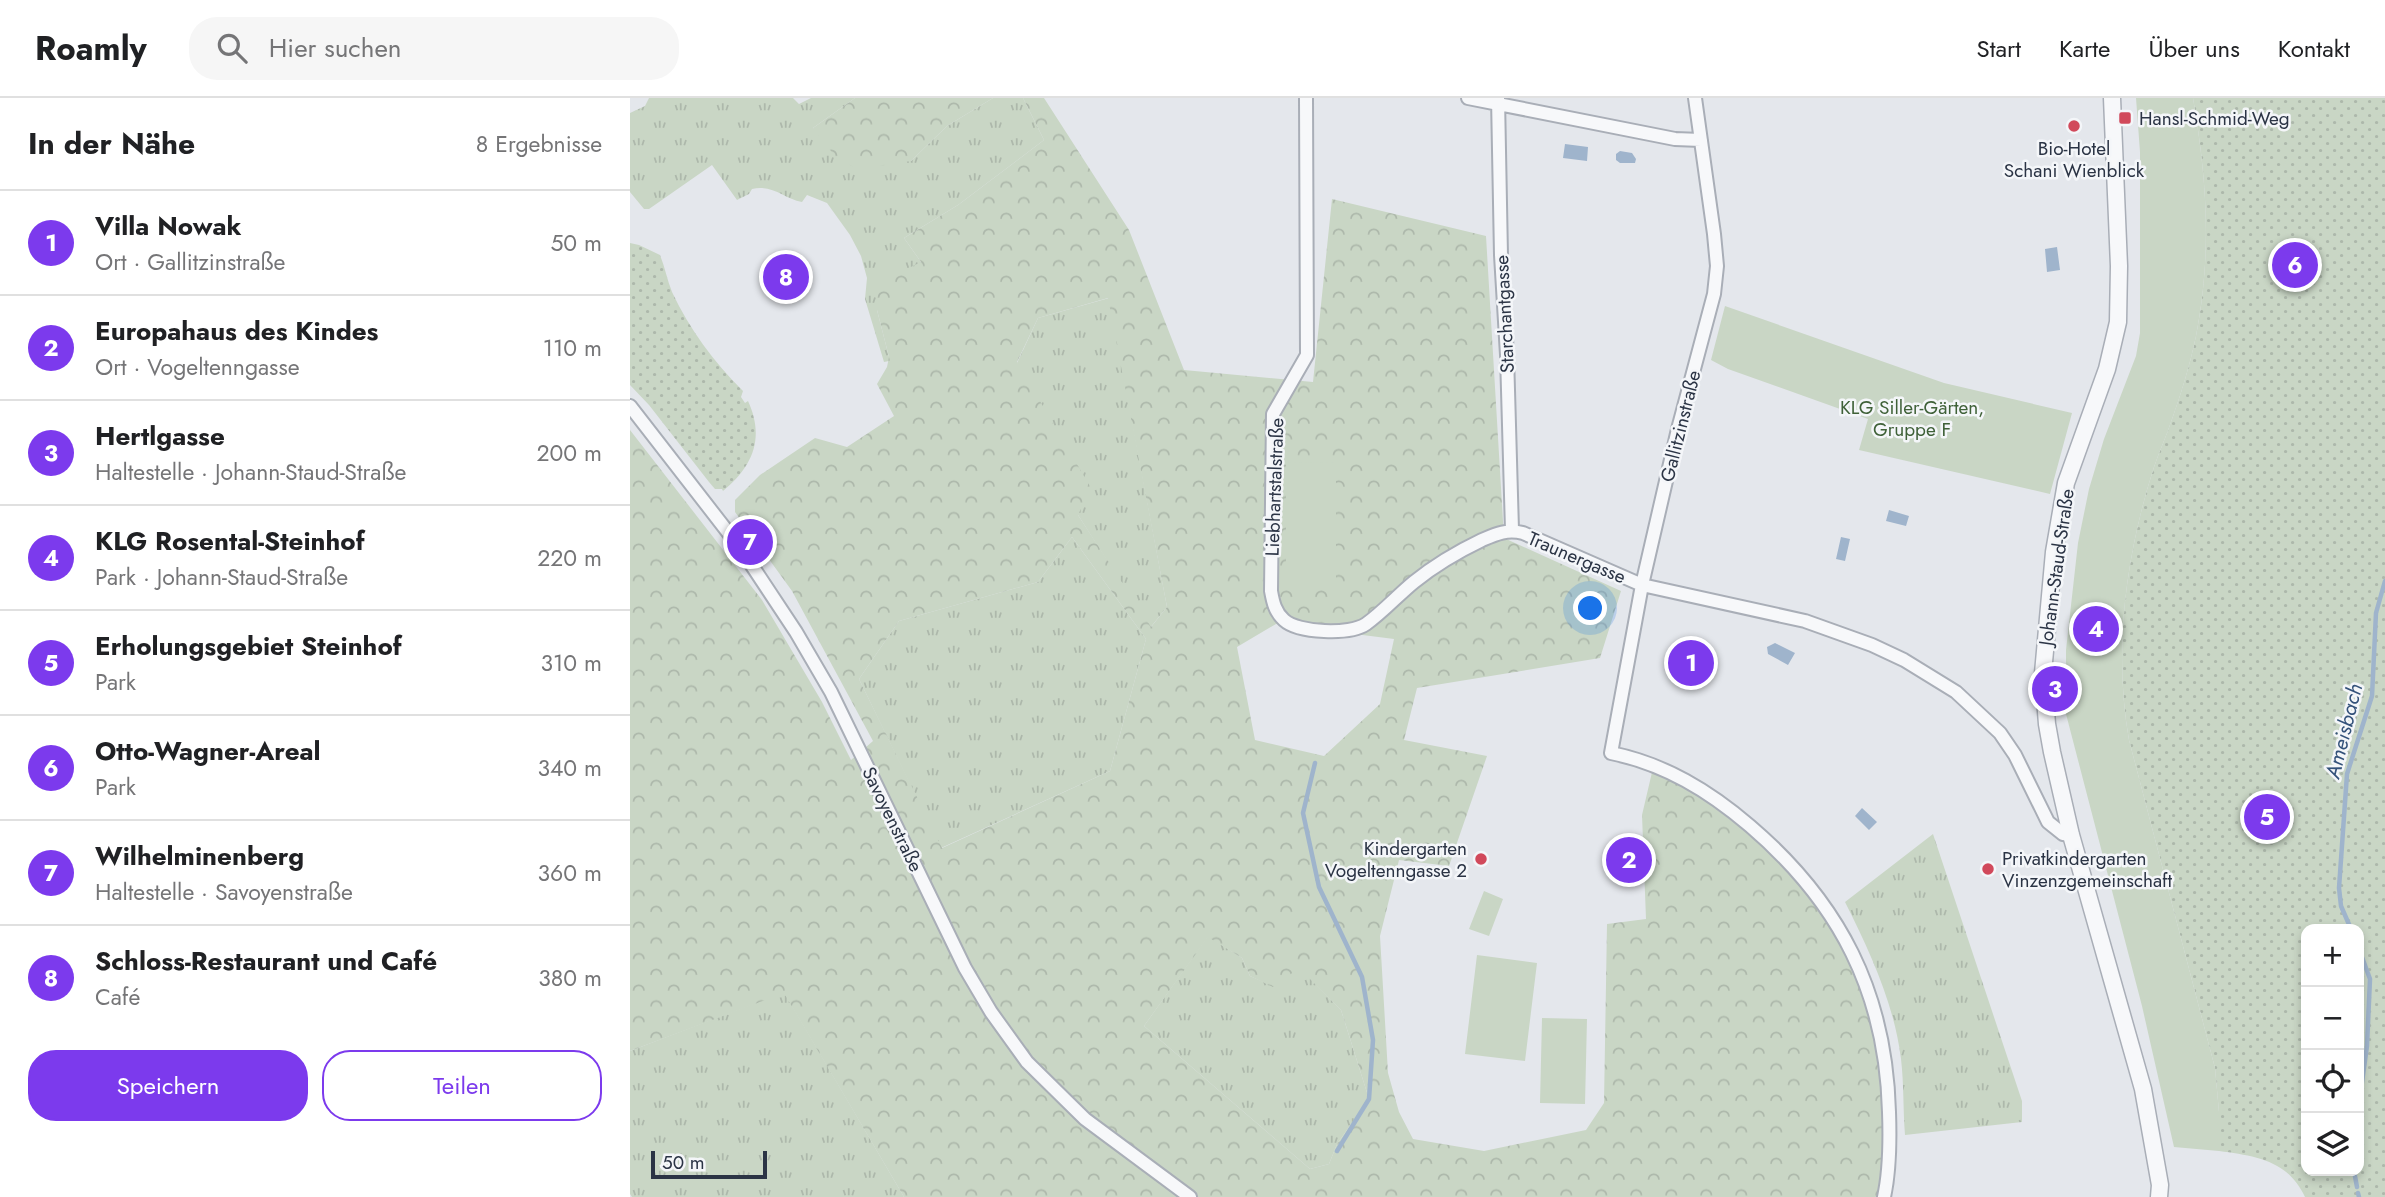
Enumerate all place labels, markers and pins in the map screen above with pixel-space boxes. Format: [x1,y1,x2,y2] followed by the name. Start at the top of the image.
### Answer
[2139,105,2290,132] place label: Hansl-Schmid-Weg
[2117,110,2133,126] marker: Hansl-Schmid-Weg
[2066,118,2082,134] marker: Bio-Hotel Schani Wienblick
[2004,135,2145,184] place label: Bio-Hotel Schani Wienblick
[2272,239,2318,291] pin: 6
[763,251,809,303] pin: 8
[727,516,773,568] pin: 7
[2073,603,2119,655] pin: 4
[1668,637,1714,689] pin: 1
[2032,663,2078,715] pin: 3
[2244,791,2290,843] pin: 5
[1606,834,1652,886] pin: 2
[1325,835,1467,884] place label: Kindergarten Vogeltenngasse 2
[2002,845,2173,894] place label: Privatkindergarten Vinzenzgemeinschaft
[1473,851,1489,867] marker: Kindergarten Vogeltenngasse 2
[1980,861,1996,877] marker: Privatkindergarten Vinzenzgemeinschaft

